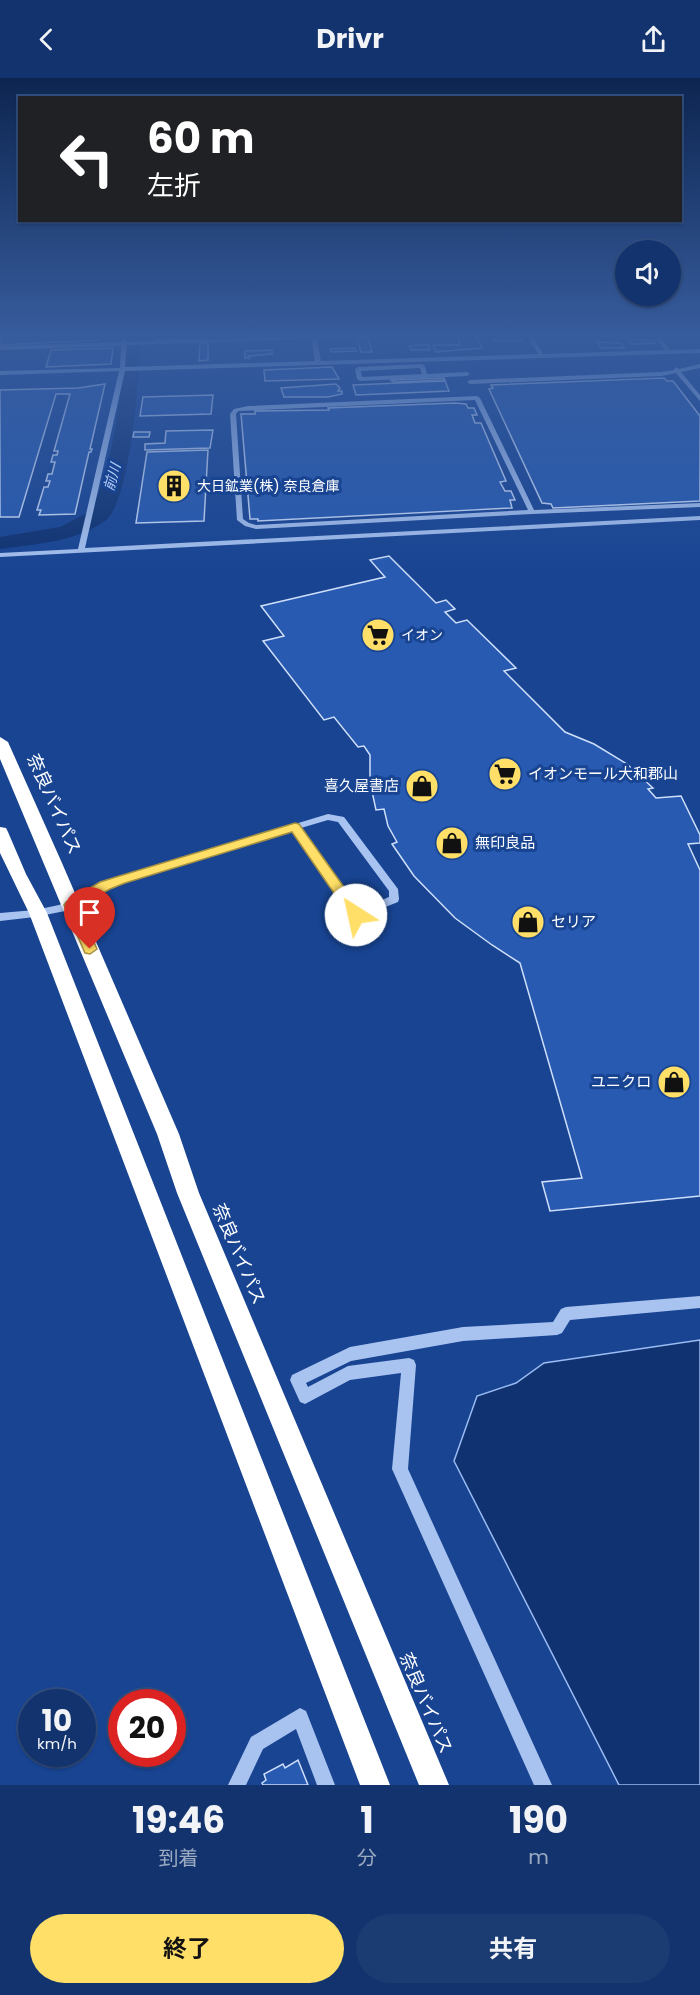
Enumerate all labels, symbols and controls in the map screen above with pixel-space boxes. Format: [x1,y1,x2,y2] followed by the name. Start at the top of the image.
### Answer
[316,20,384,57] text: Drivr
[30,23,63,56] icon: back
[637,23,670,56] icon: share
[147,109,255,168] text: 60 m
[48,120,126,198] icon: left
[147,167,201,204] text: 左折
[615,240,681,306] map controls
[615,240,681,306] button: sound
[99,459,126,493] water label: 前川
[156,468,192,504] building icon: 大日鉱業(株) 奈良倉庫
[197,476,339,496] place label: 大日鉱業(株) 奈良倉庫
[360,617,396,653] supermarket icon: イオン
[401,625,443,645] place label: イオン
[21,750,88,858] street label: 奈良バイパス
[487,756,523,792] supermarket icon: イオンモール大和郡山
[528,763,678,784] place label: イオンモール大和郡山
[404,768,440,804] shop icon: 喜久屋書店
[324,775,399,796] place label: 喜久屋書店
[434,825,470,861] shop icon: 無印良品
[475,832,535,853] place label: 無印良品
[324,883,388,947] position arrow
[64,887,115,949] pin
[73,896,106,929] icon: arrive
[510,904,546,940] shop icon: セリア
[551,911,596,932] place label: セリア
[656,1064,692,1100] shop icon: ユニクロ
[591,1071,651,1092] place label: ユニクロ
[207,1199,272,1308] street label: 奈良バイパス
[394,1648,459,1757] street label: 奈良バイパス
[108,1689,186,1767] speed limit sign: 20
[42,1699,72,1742] text: 10
[37,1733,77,1754] text: km/h
[132,1795,225,1846] text: 19:46
[360,1795,374,1846] text: 1
[509,1795,568,1846] text: 190
[528,1843,549,1871] text: m
[159,1844,199,1872] text: 到着
[357,1844,377,1872] text: 分
[30,1914,344,1983] button: 終了
[356,1914,670,1983] button: 共有

